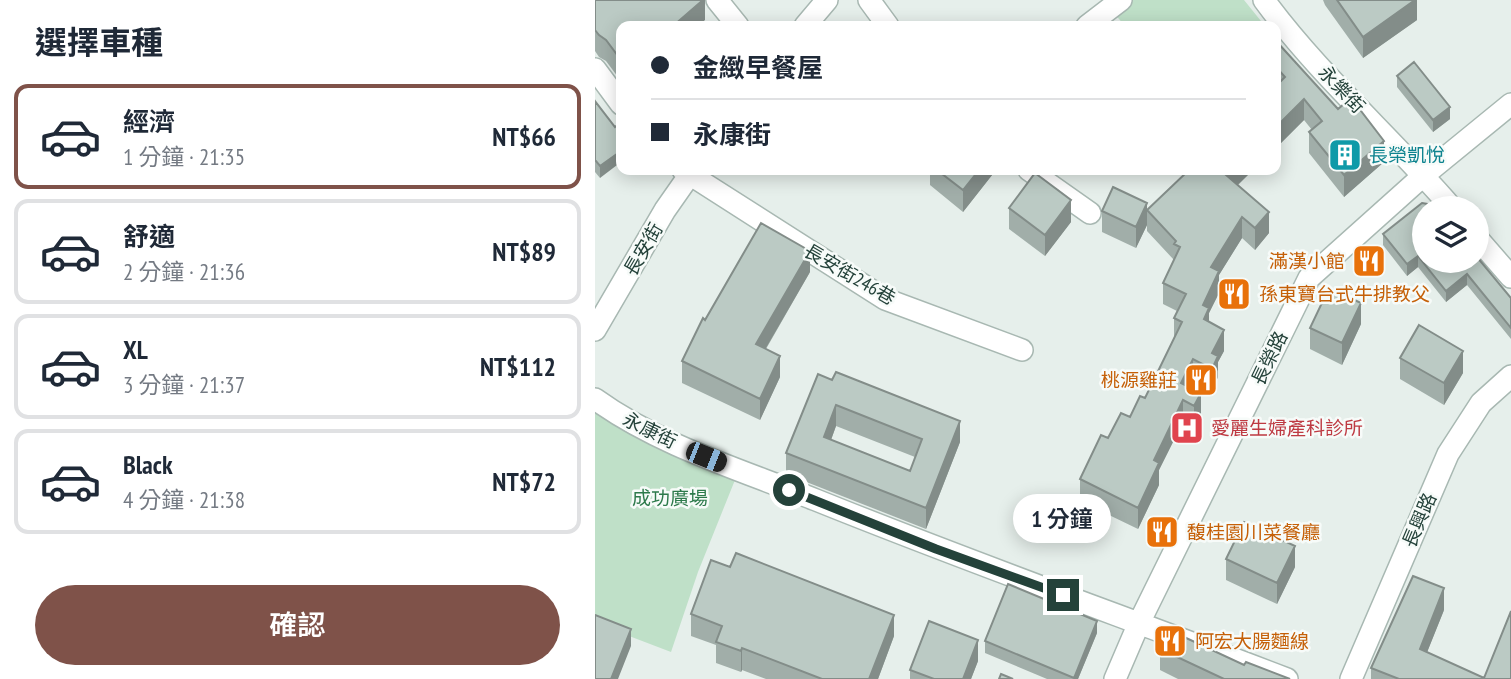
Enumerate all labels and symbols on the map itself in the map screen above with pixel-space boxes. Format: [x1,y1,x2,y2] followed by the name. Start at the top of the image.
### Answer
[1314,60,1370,118] street label: 永樂街
[1326,136,1364,174] building icon: 長榮凱悅
[1369,143,1445,167] place label: 長榮凱悅
[618,218,668,280] street label: 長安街
[800,238,900,310] street label: 長安街246巷
[1350,242,1388,280] restaurant icon: 滿漢小館
[1269,249,1345,273] place label: 滿漢小館
[1215,275,1253,313] restaurant icon: 孫東寶台式牛排教父
[1259,282,1430,306] place label: 孫東寶台式牛排教父
[1246,327,1292,389] street label: 長榮路
[1182,361,1220,399] restaurant icon: 桃源雞莊
[1101,368,1177,392] place label: 桃源雞莊
[619,407,681,453] street label: 永康街
[1168,409,1206,447] hospital icon: 愛麗生婦產科診所
[1211,416,1363,440] place label: 愛麗生婦產科診所
[683,439,730,475] car
[773,474,805,506] route start
[632,486,708,510] park label: 成功廣場
[1397,489,1441,551] street label: 長興路
[1014,494,1112,542] callout: 1 分鐘
[1143,513,1181,551] restaurant icon: 馥桂園川菜餐廳
[1187,520,1320,544] place label: 馥桂園川菜餐廳
[1047,579,1079,611] route end
[1151,622,1189,660] restaurant icon: 阿宏大腸麵線
[1195,629,1309,653] place label: 阿宏大腸麵線

